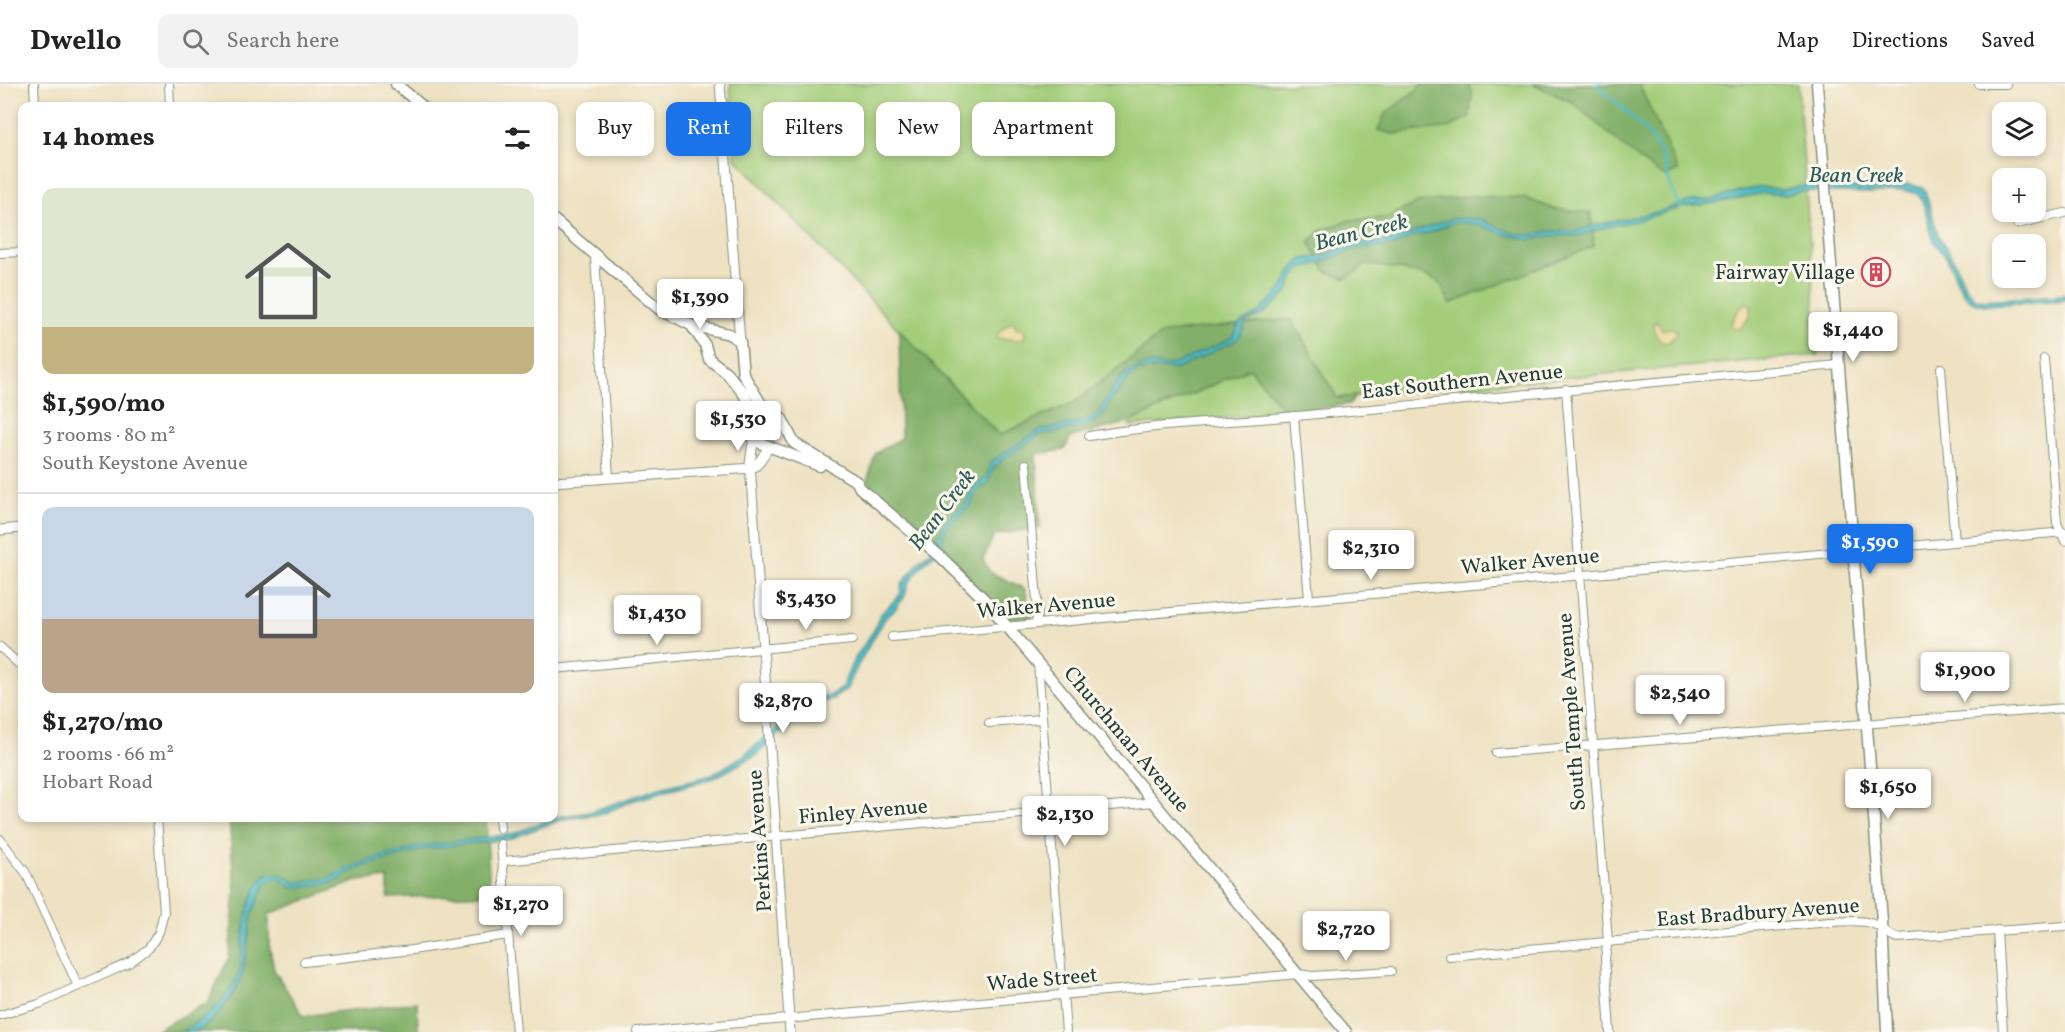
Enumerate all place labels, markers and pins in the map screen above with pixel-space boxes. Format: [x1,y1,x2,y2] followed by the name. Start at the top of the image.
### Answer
[1860,256,1892,288] building icon: Fairway Village
[1715,259,1855,288] place label: Fairway Village
[651,279,749,330] pin: $1,390
[1804,312,1902,363] pin: $1,440
[689,401,787,452] pin: $1,530
[1821,524,1919,575] pin: $1,590
[1322,530,1420,581] pin: $2,310
[757,580,855,631] pin: $3,430
[608,595,706,646] pin: $1,430
[1916,652,2014,703] pin: $1,900
[1631,675,1729,726] pin: $2,540
[734,683,832,734] pin: $2,870
[1839,769,1937,820] pin: $1,650
[1016,796,1114,847] pin: $2,130
[472,886,570,937] pin: $1,270
[1297,911,1395,962] pin: $2,720

